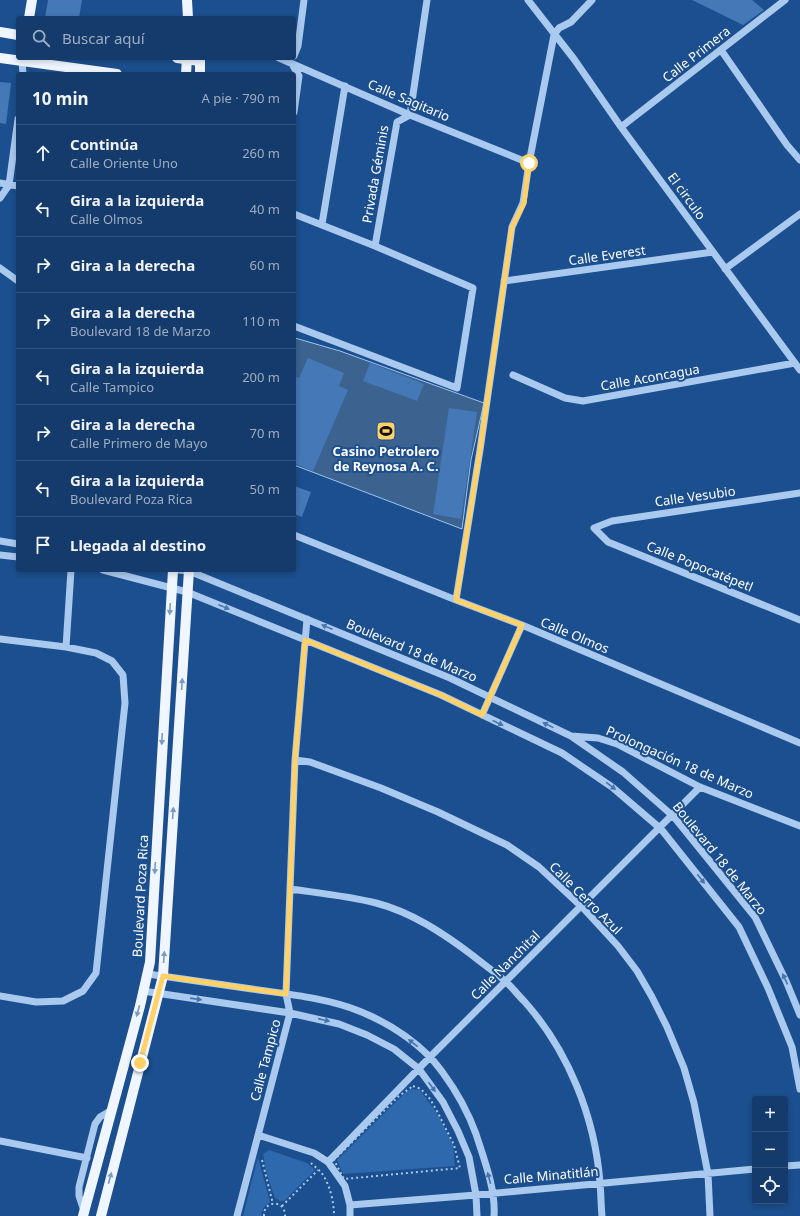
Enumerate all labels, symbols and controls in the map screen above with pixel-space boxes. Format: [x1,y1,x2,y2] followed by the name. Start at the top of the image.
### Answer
[16,16,296,60] search box
[658,22,734,86] street label: Calle Primera
[30,27,52,49] icon: search
[62,28,145,48] text: Buscar aquí
[365,75,453,125] street label: Calle Sagitario
[32,87,89,110] text: 10 min
[202,89,280,107] text: A pie · 790 m
[358,124,392,224] street label: Privada Géminis
[70,134,138,154] text: Continúa
[32,142,54,164] icon: ahead
[242,144,280,162] text: 260 m
[70,154,178,172] text: Calle Oriente Uno
[520,154,538,172] route start
[664,169,710,223] street label: El circulo
[70,190,204,210] text: Gira a la izquierda
[32,198,54,220] icon: left
[250,200,280,218] text: 40 m
[70,210,143,228] text: Calle Olmos
[567,241,647,269] street label: Calle Everest
[32,254,54,276] icon: right
[70,255,195,275] text: Gira a la derecha
[250,256,280,274] text: 60 m
[70,302,195,322] text: Gira a la derecha
[32,310,54,332] icon: right
[242,312,280,330] text: 110 m
[70,322,211,340] text: Boulevard 18 de Marzo
[70,358,204,378] text: Gira a la izquierda
[599,359,701,395] street label: Calle Aconcagua
[32,366,54,388] icon: left
[242,368,280,386] text: 200 m
[70,378,154,396] text: Calle Tampico
[70,414,195,434] text: Gira a la derecha
[375,420,397,442] sports icon: Casino Petrolero de Reynosa A. C.
[32,422,54,444] icon: right
[250,424,280,442] text: 70 m
[70,434,208,452] text: Calle Primero de Mayo
[333,442,439,475] place label: Casino Petrolero de Reynosa A. C.
[70,470,204,490] text: Gira a la izquierda
[32,478,54,500] icon: left
[250,480,280,498] text: 50 m
[654,481,737,511] street label: Calle Vesubio
[70,490,193,508] text: Boulevard Poza Rica
[32,534,54,556] icon: arrive
[70,535,206,555] text: Llegada al destino
[644,536,756,596] street label: Calle Popocatépetl
[166,603,173,615] one-way arrow
[218,604,230,610] one-way arrow
[538,613,612,657] street label: Calle Olmos
[344,614,480,686] street label: Boulevard 18 de Marzo
[321,624,333,630] one-way arrow
[178,678,185,690] one-way arrow
[492,720,504,726] one-way arrow
[603,721,757,803] street label: Prolongación 18 de Marzo
[543,722,554,729] one-way arrow
[159,733,166,745] one-way arrow
[605,782,616,791] one-way arrow
[669,798,771,918] street label: Boulevard 18 de Marzo
[170,807,177,819] one-way arrow
[128,834,152,958] street label: Boulevard Poza Rica
[546,858,626,938] street label: Calle Cerro Azul
[152,862,159,874] one-way arrow
[697,874,705,885] one-way arrow
[466,926,544,1004] street label: Calle Nanchital
[161,951,168,963] one-way arrow
[782,973,788,985] one-way arrow
[190,996,202,1002] one-way arrow
[135,1005,141,1017] one-way arrow
[245,1017,285,1103] street label: Calle Tampico
[318,1018,330,1024] one-way arrow
[408,1039,418,1047] one-way arrow
[131,1054,149,1072] route end
[428,1081,436,1092] one-way arrow
[752,1096,788,1204] map controls
[752,1096,788,1132] button: +
[752,1132,788,1168] button: −
[503,1162,599,1188] street label: Calle Minatitlán
[752,1168,788,1204] button: locate
[486,1171,492,1183] one-way arrow
[108,1172,114,1184] one-way arrow

